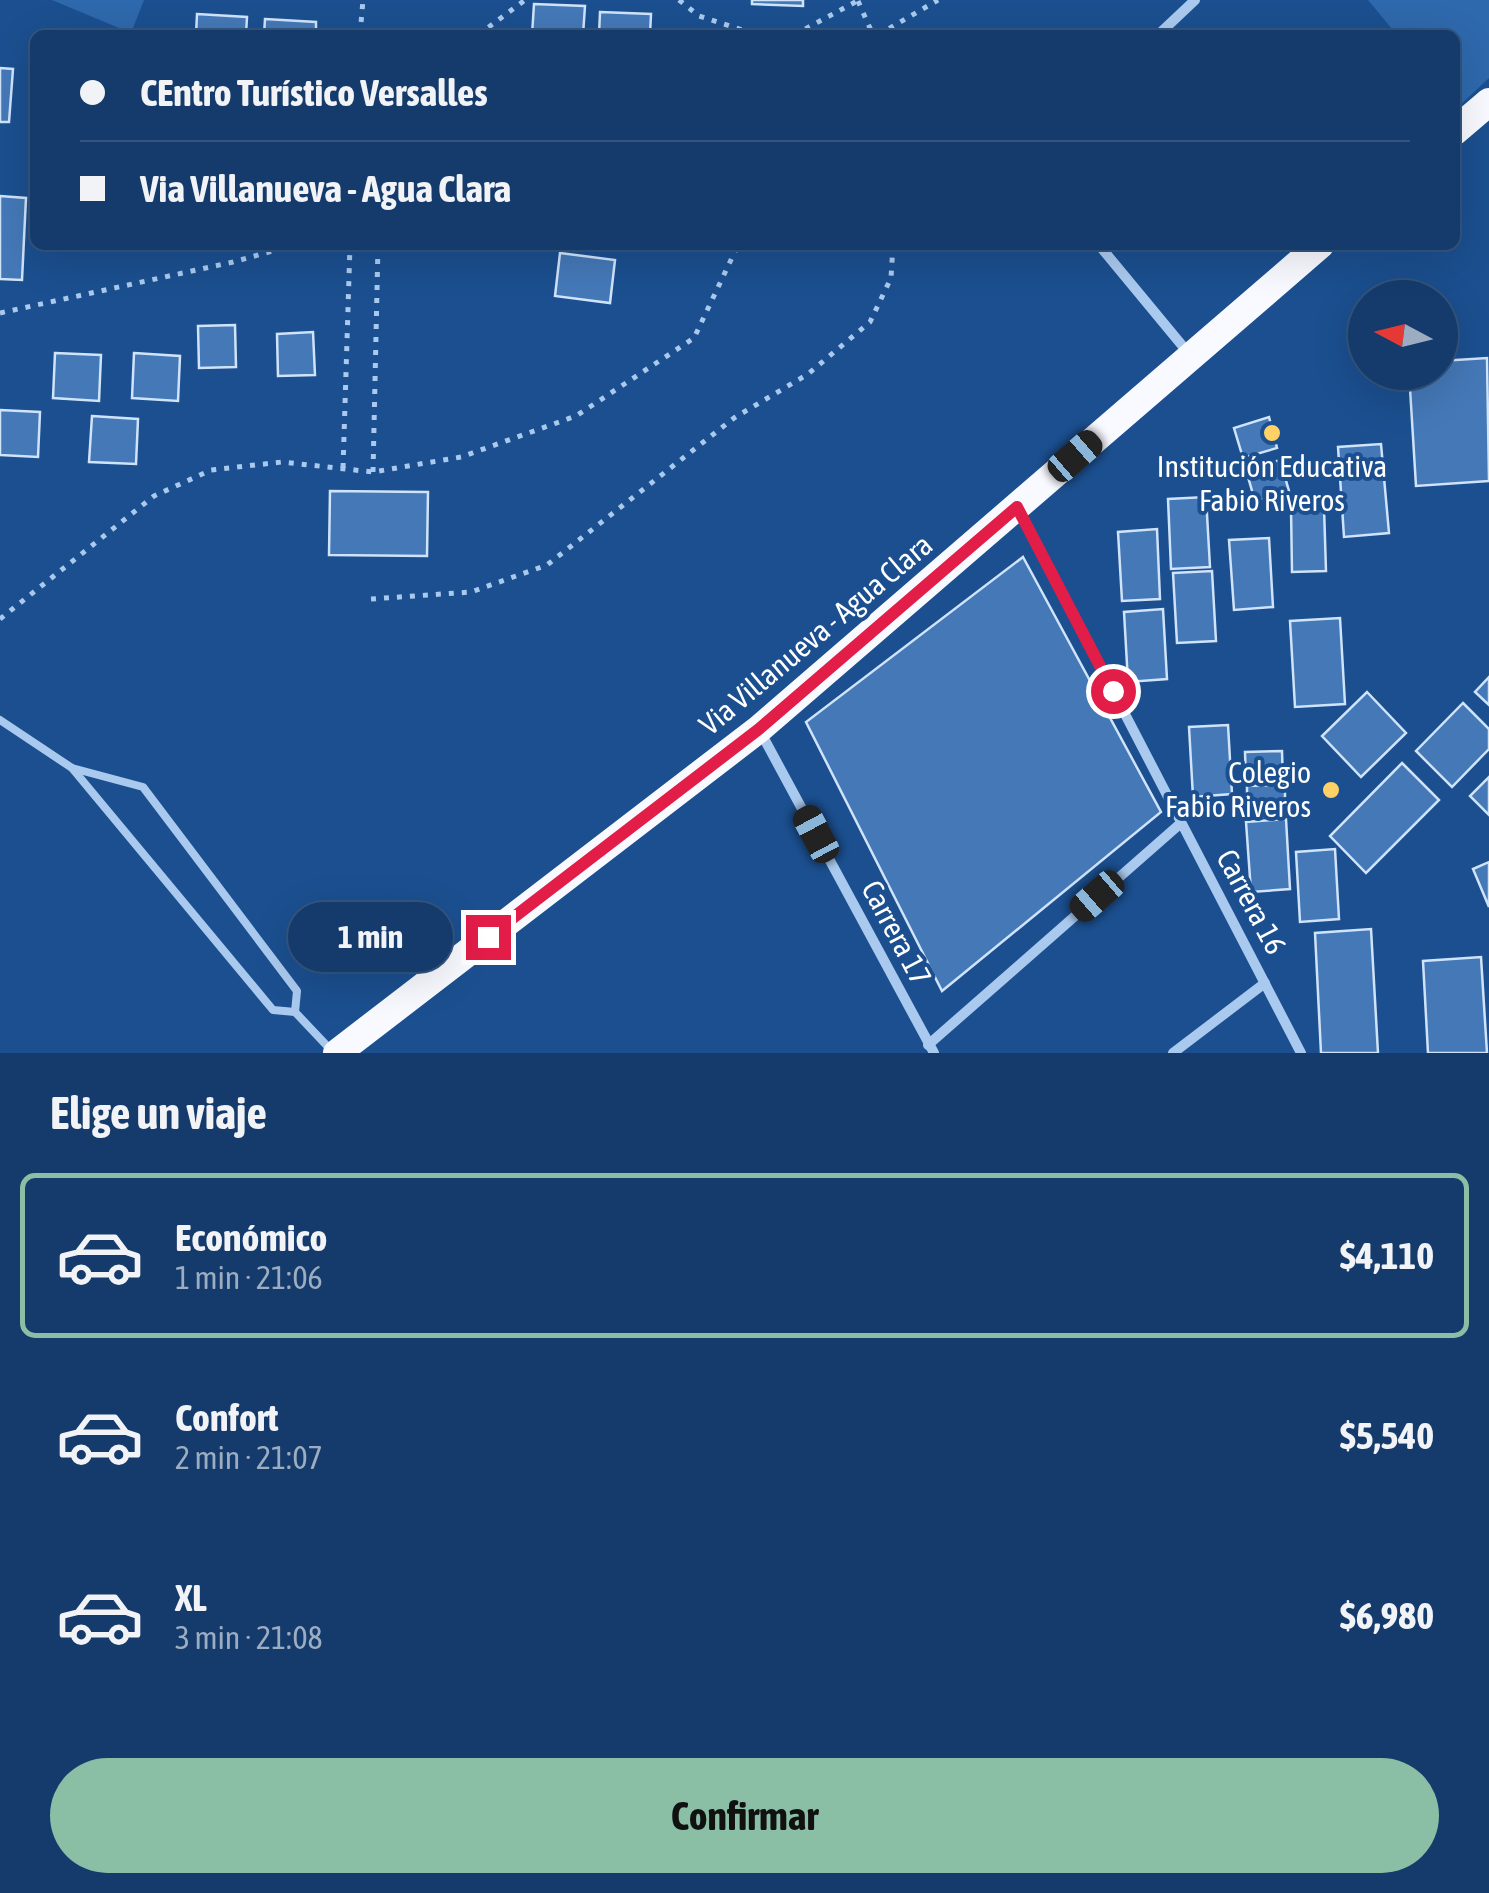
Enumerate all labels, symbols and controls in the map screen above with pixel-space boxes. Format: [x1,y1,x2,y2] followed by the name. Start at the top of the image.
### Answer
[140,71,488,114] text: CEntro Turístico Versalles
[140,167,511,210] text: Via Villanueva - Agua Clara
[1348,280,1458,390] north arrow
[1348,280,1458,390] map controls
[1261,422,1283,444] marker: Institución Educativa Fabio Riveros
[1043,425,1107,487] car
[1157,449,1387,517] place label: Institución Educativa Fabio Riveros
[692,527,938,741] street label: Via Villanueva - Agua Clara
[1091,669,1136,714] route start
[1165,755,1311,823] place label: Colegio Fabio Riveros
[1320,779,1342,801] marker: Colegio Fabio Riveros
[789,800,843,868] car
[1210,844,1293,960] street label: Carrera 16
[1065,865,1129,927] car
[855,875,938,991] street label: Carrera 17
[288,902,453,972] callout: 1 min
[466,915,511,960] route end
[338,918,403,955] text: 1 min
[50,1087,267,1139] text: Elige un viaje
[55,1211,145,1301] icon: car
[175,1216,327,1259] text: Económico
[1340,1234,1434,1277] text: $4,110
[175,1259,322,1296] text: 1 min · 21:06
[55,1391,145,1481] icon: car
[175,1396,279,1439] text: Confort
[1340,1414,1434,1457] text: $5,540
[175,1439,322,1476] text: 2 min · 21:07
[55,1571,145,1661] icon: car
[175,1576,207,1619] text: XL
[1340,1594,1434,1637] text: $6,980
[175,1619,322,1656] text: 3 min · 21:08
[50,1758,1439,1873] button: Confirmar

